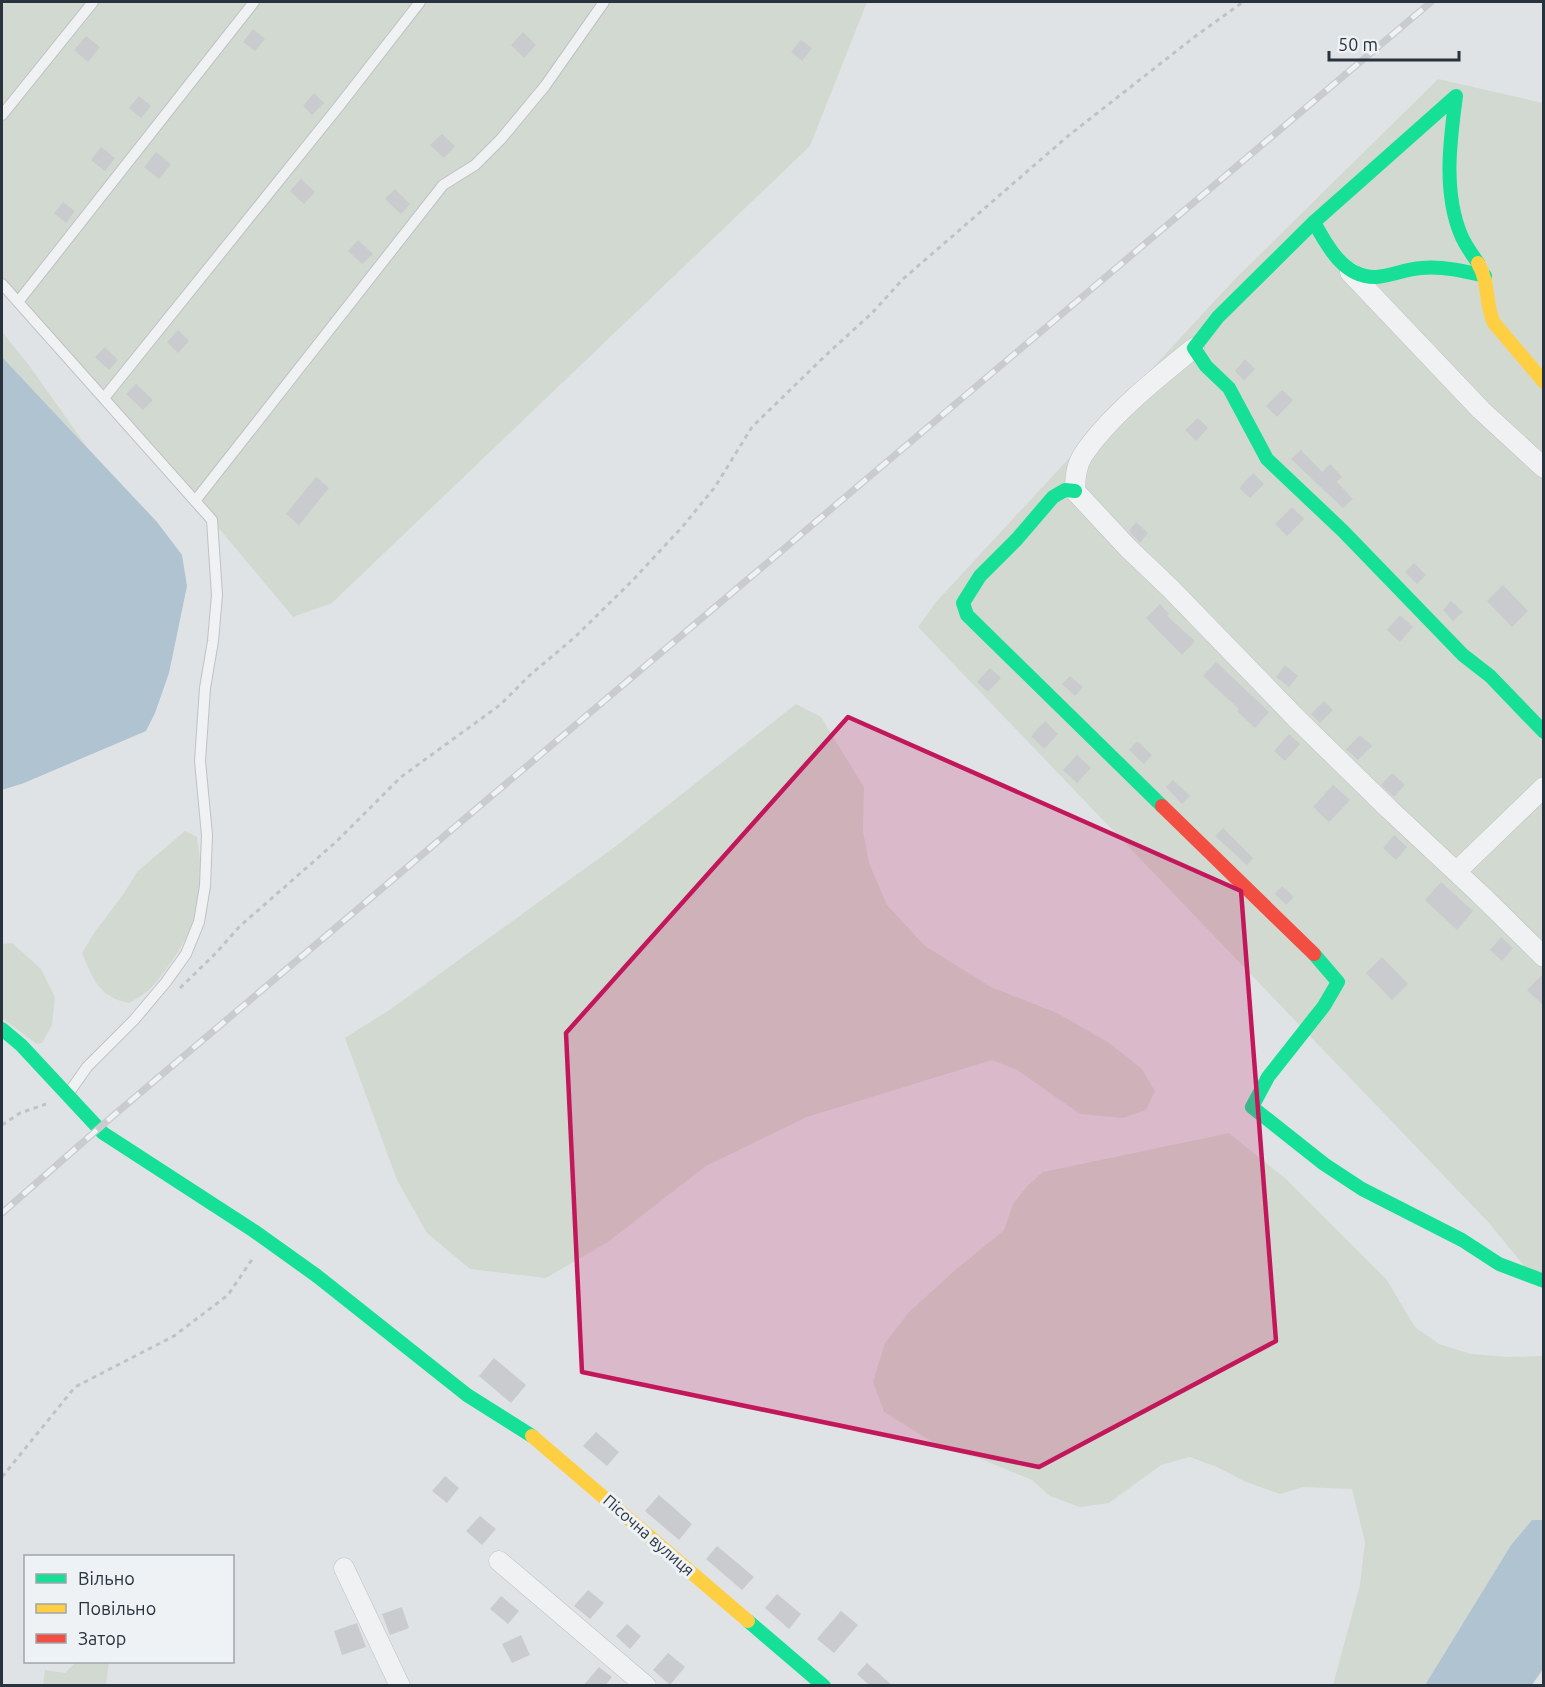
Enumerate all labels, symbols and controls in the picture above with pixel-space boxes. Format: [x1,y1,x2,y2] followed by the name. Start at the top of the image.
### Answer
[1329,24,1460,62] scale bar
[1338,34,1378,54] text: 50 m
[600,1491,698,1579] street label: Пісочна вулиця
[24,1555,234,1663] legend
[78,1568,135,1588] text: Вільно
[78,1598,156,1618] text: Повільно
[78,1628,126,1648] text: Затор

